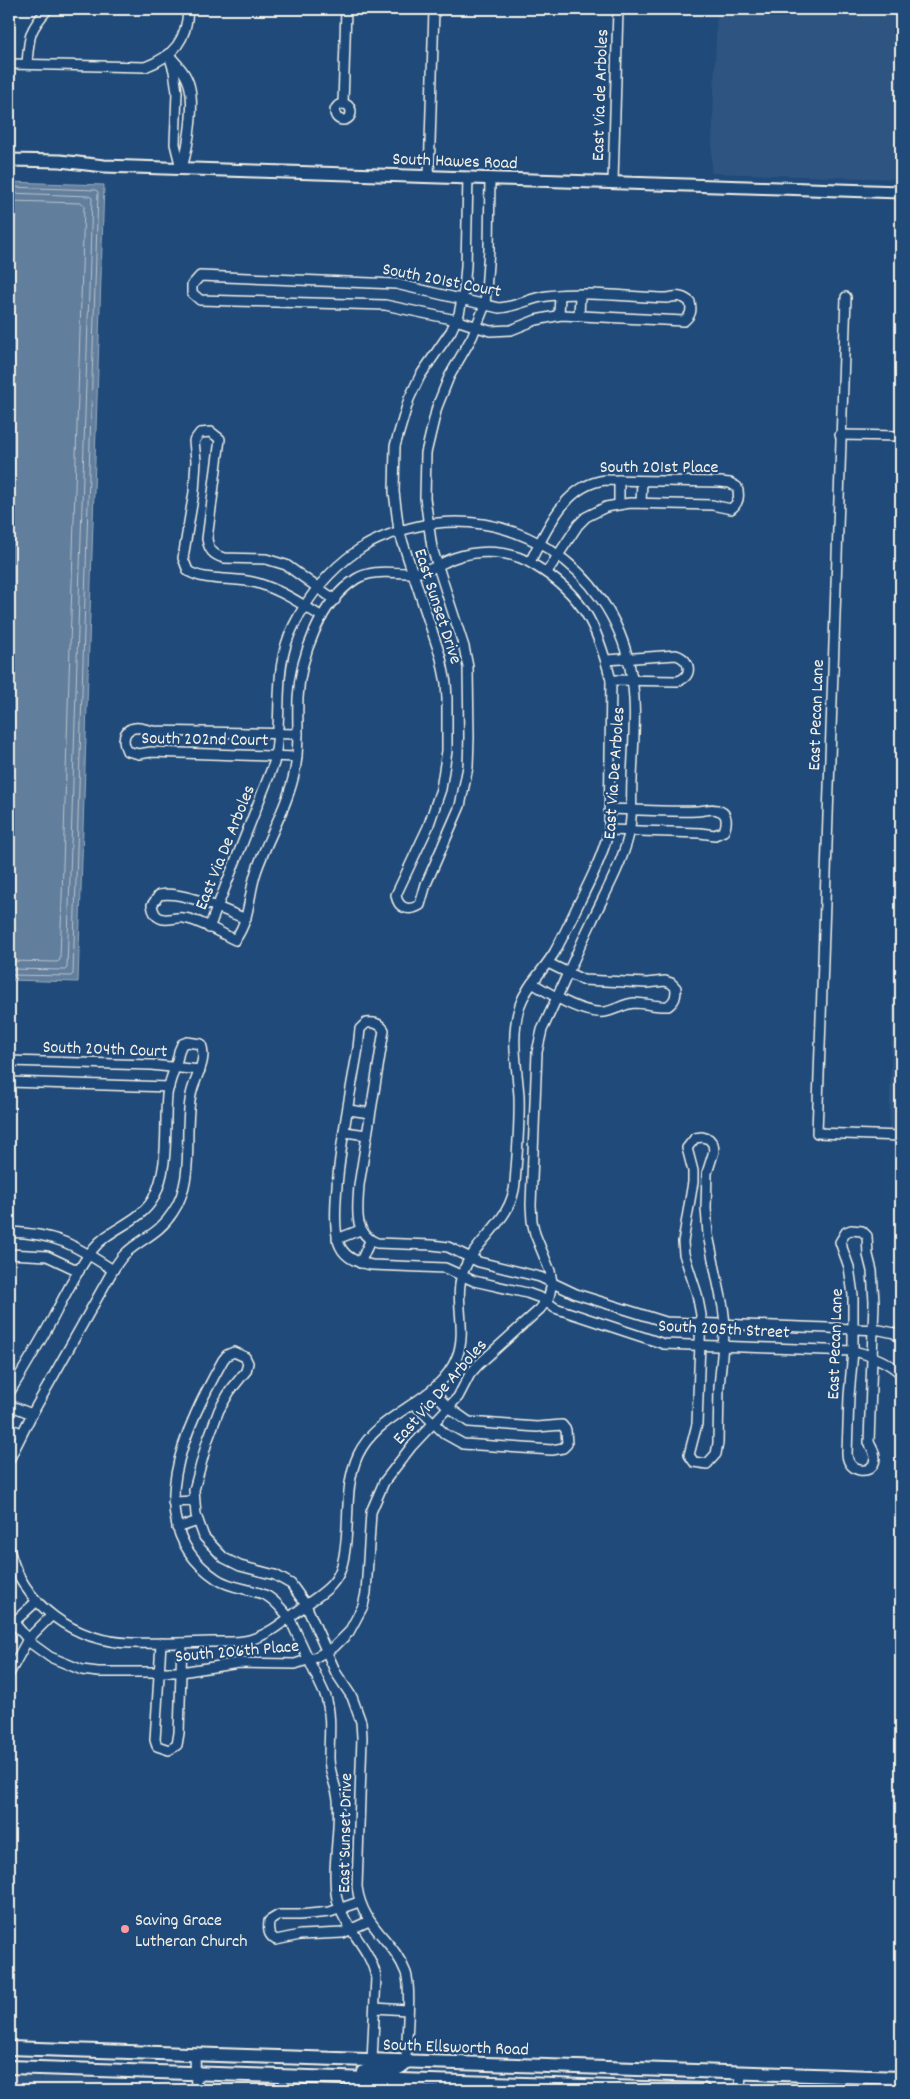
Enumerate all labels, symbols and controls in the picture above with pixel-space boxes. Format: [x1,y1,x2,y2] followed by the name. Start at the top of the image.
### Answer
[587,29,616,162] street label: East Via de Arboles
[392,148,518,177] street label: South Hawes Road
[380,258,503,305] street label: South 201st Court
[600,456,718,481] street label: South 201st Place
[406,546,467,668] street label: East Sunset Drive
[803,659,832,771] street label: East Pecan Lane
[598,706,633,840] street label: East Via De Arboles
[141,727,269,754] street label: South 202nd Court
[190,782,263,914] street label: East Via De Arboles
[42,1036,168,1065] street label: South 204th Court
[822,1288,851,1400] street label: East Pecan Lane
[658,1315,791,1346] street label: South 205th Street
[388,1334,494,1451] street label: East Via De Arboles
[174,1635,300,1670] street label: South 206th Place
[333,1773,360,1893] street label: East Sunset Drive
[135,1909,248,1955] place label: Saving Grace Lutheran Church
[119,1923,131,1935] marker: Saving Grace Lutheran Church
[383,2033,529,2064] street label: South Ellsworth Road

